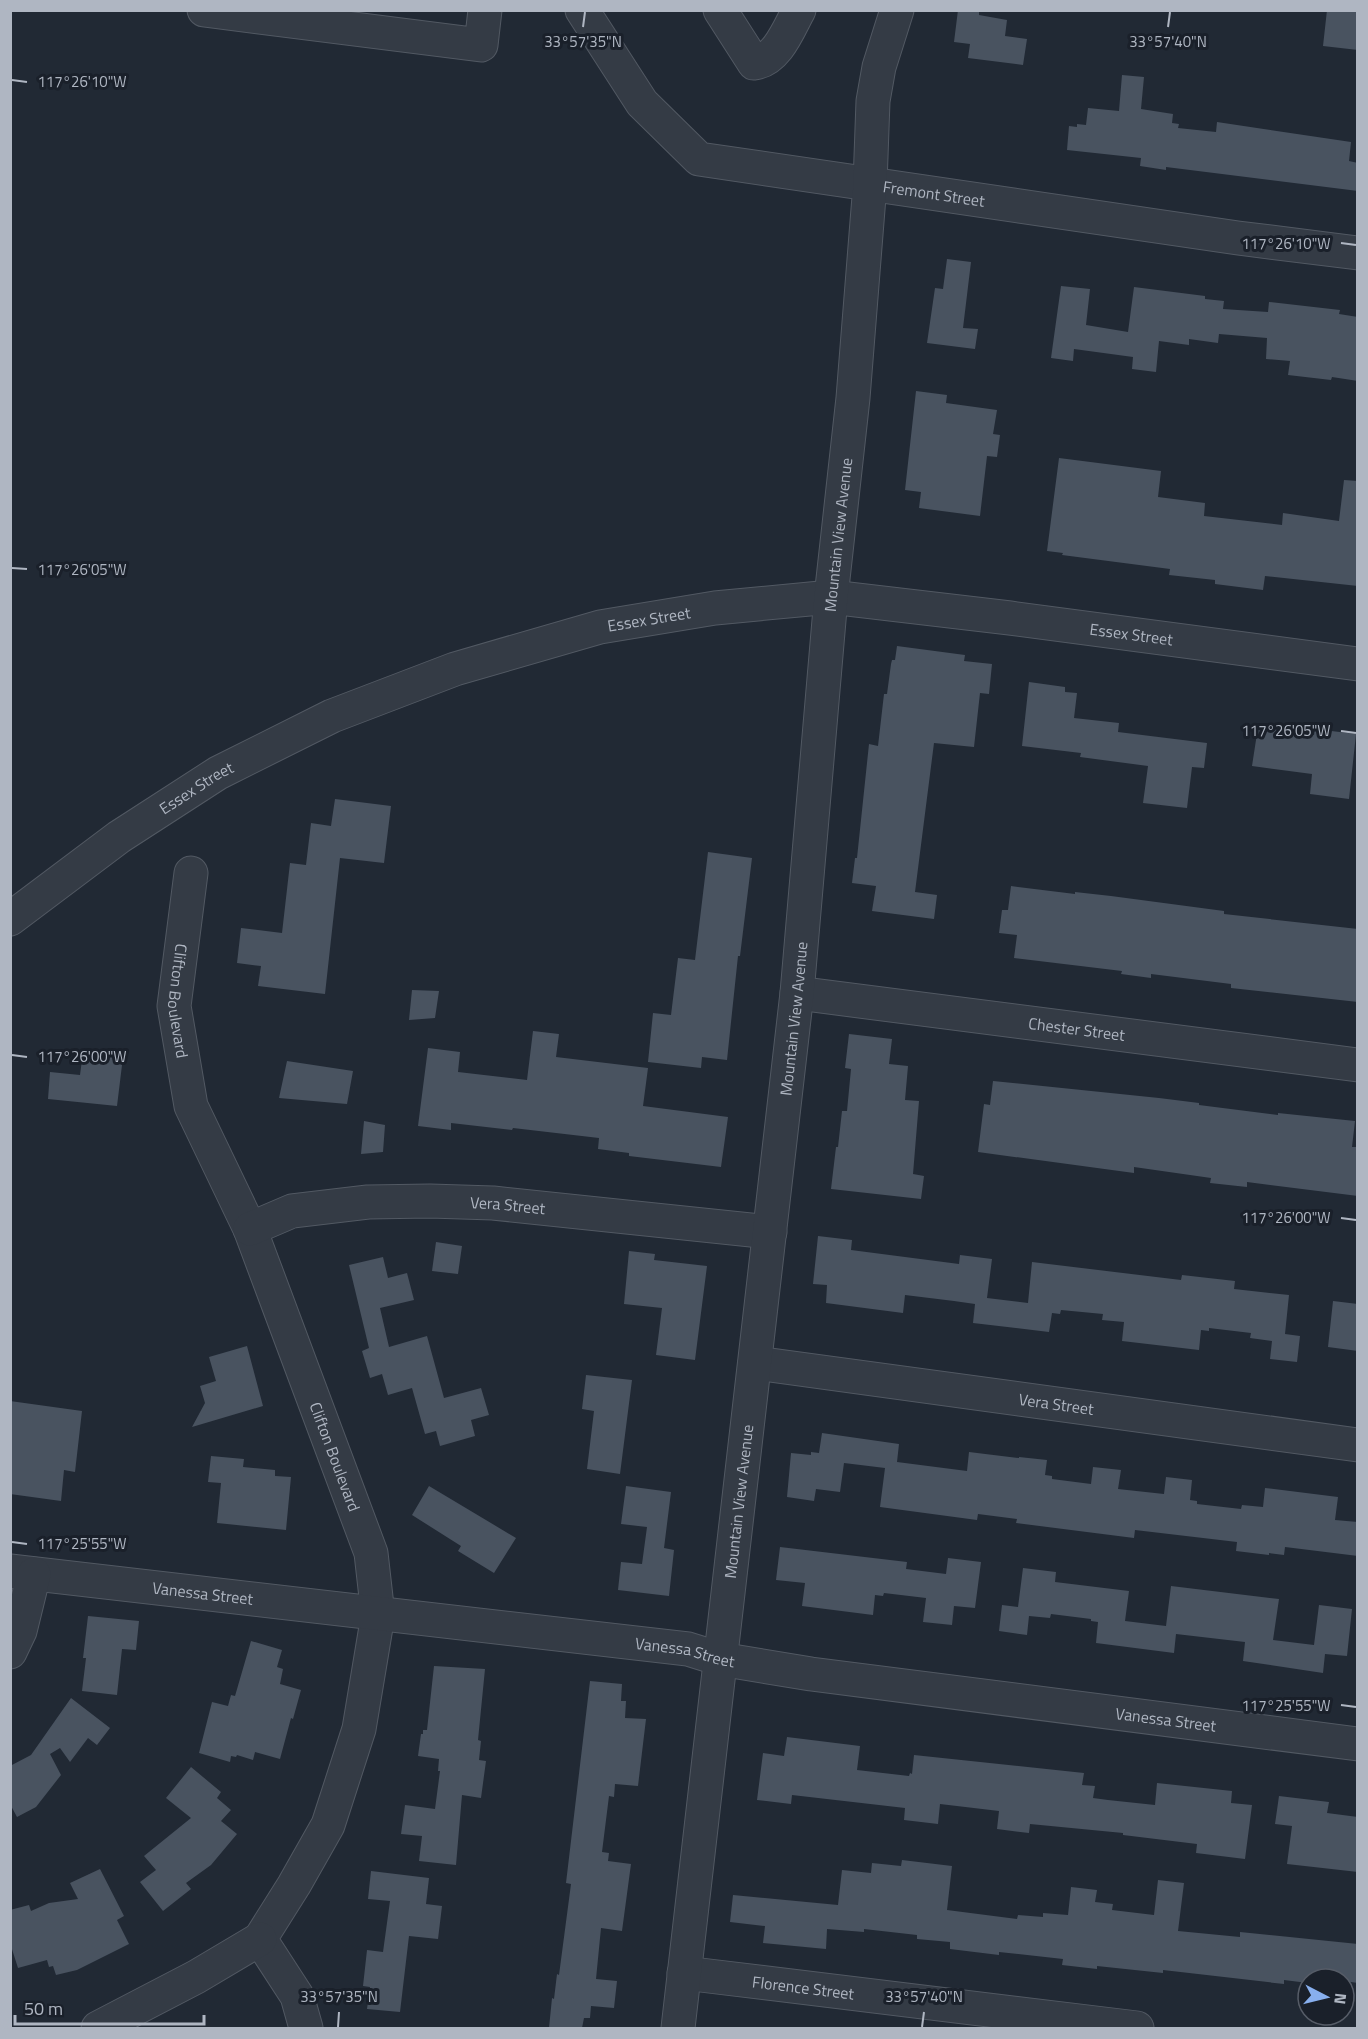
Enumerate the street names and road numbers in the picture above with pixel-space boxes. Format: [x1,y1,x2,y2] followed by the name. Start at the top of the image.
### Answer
[881,174,987,213] street label: Fremont Street
[818,456,858,613] street label: Mountain View Avenue
[606,600,693,638] street label: Essex Street
[1088,617,1175,651] street label: Essex Street
[154,755,238,820] street label: Essex Street
[773,941,813,1097] street label: Mountain View Avenue
[162,942,195,1060] street label: Clifton Boulevard
[1027,1011,1127,1047] street label: Chester Street
[470,1190,547,1220] street label: Vera Street
[1017,1387,1096,1421] street label: Vera Street
[304,1398,366,1515] street label: Clifton Boulevard
[718,1423,759,1580] street label: Mountain View Avenue
[151,1575,255,1611] street label: Vanessa Street
[634,1631,737,1673] street label: Vanessa Street
[1114,1701,1218,1738] street label: Vanessa Street
[751,1969,856,2006] street label: Florence Street

